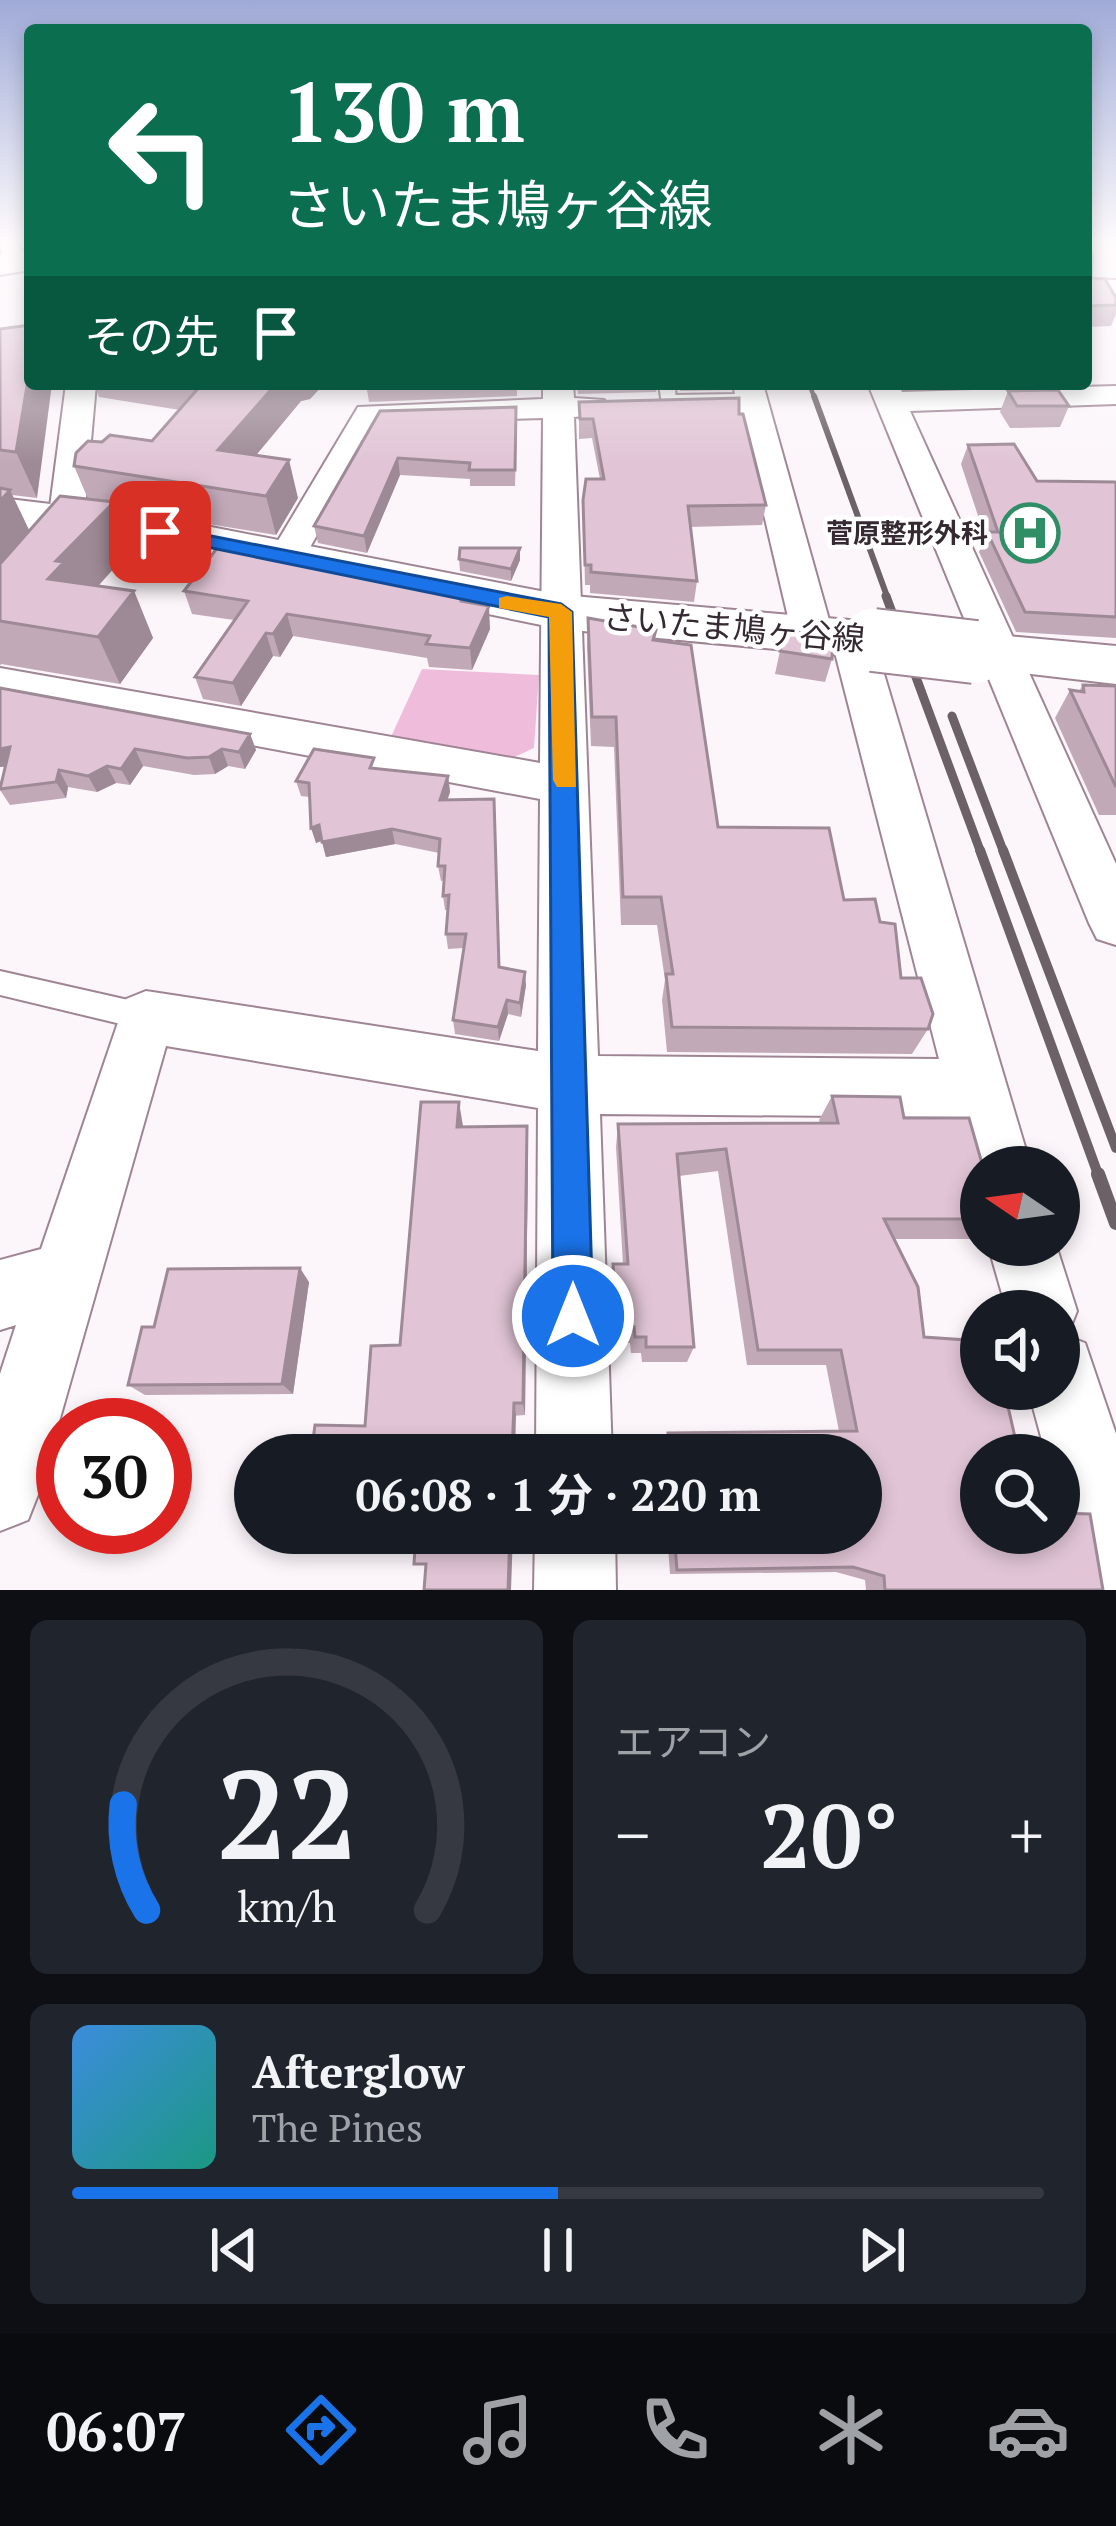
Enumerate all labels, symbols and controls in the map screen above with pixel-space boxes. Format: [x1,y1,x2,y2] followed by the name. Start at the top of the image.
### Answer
[282,55,525,166] text: 130 m
[84,72,240,228] icon: left
[282,169,712,240] text: さいたま鳩ヶ谷線
[243,300,309,366] icon: arrive
[84,306,219,366] text: その先
[109,481,211,583] pin
[127,499,193,565] icon: arrive
[999,502,1061,564] hospital icon: 菅原整形外科
[826,515,988,551] place label: 菅原整形外科
[601,594,867,660] street label: さいたま鳩ヶ谷線
[960,1146,1080,1266] north arrow
[960,1146,1080,1554] map controls
[510,1253,636,1379] position arrow
[960,1290,1080,1410] button: sound
[36,1398,192,1554] speed limit sign: 30
[960,1434,1080,1554] button: search
[356,1464,760,1524] text: 06:08 · 1 分 · 220 m
[615,1715,771,1767] text: エアコン
[216,1729,357,1895] text: 22
[760,1774,899,1894] text: 20°
[615,1790,650,1878] text: −
[1009,1790,1044,1878] text: +
[237,1877,336,1934] text: km/h
[252,2041,465,2101] text: Afterglow
[252,2101,423,2153] text: The Pines
[201,2217,267,2283] icon: previous
[525,2217,591,2283] icon: pause
[849,2217,915,2283] icon: next
[279,2388,363,2472] icon: directions
[456,2388,540,2472] icon: music
[633,2388,717,2472] icon: phone
[809,2388,893,2472] icon: climate
[986,2388,1070,2472] icon: car
[46,2395,187,2466] text: 06:07

